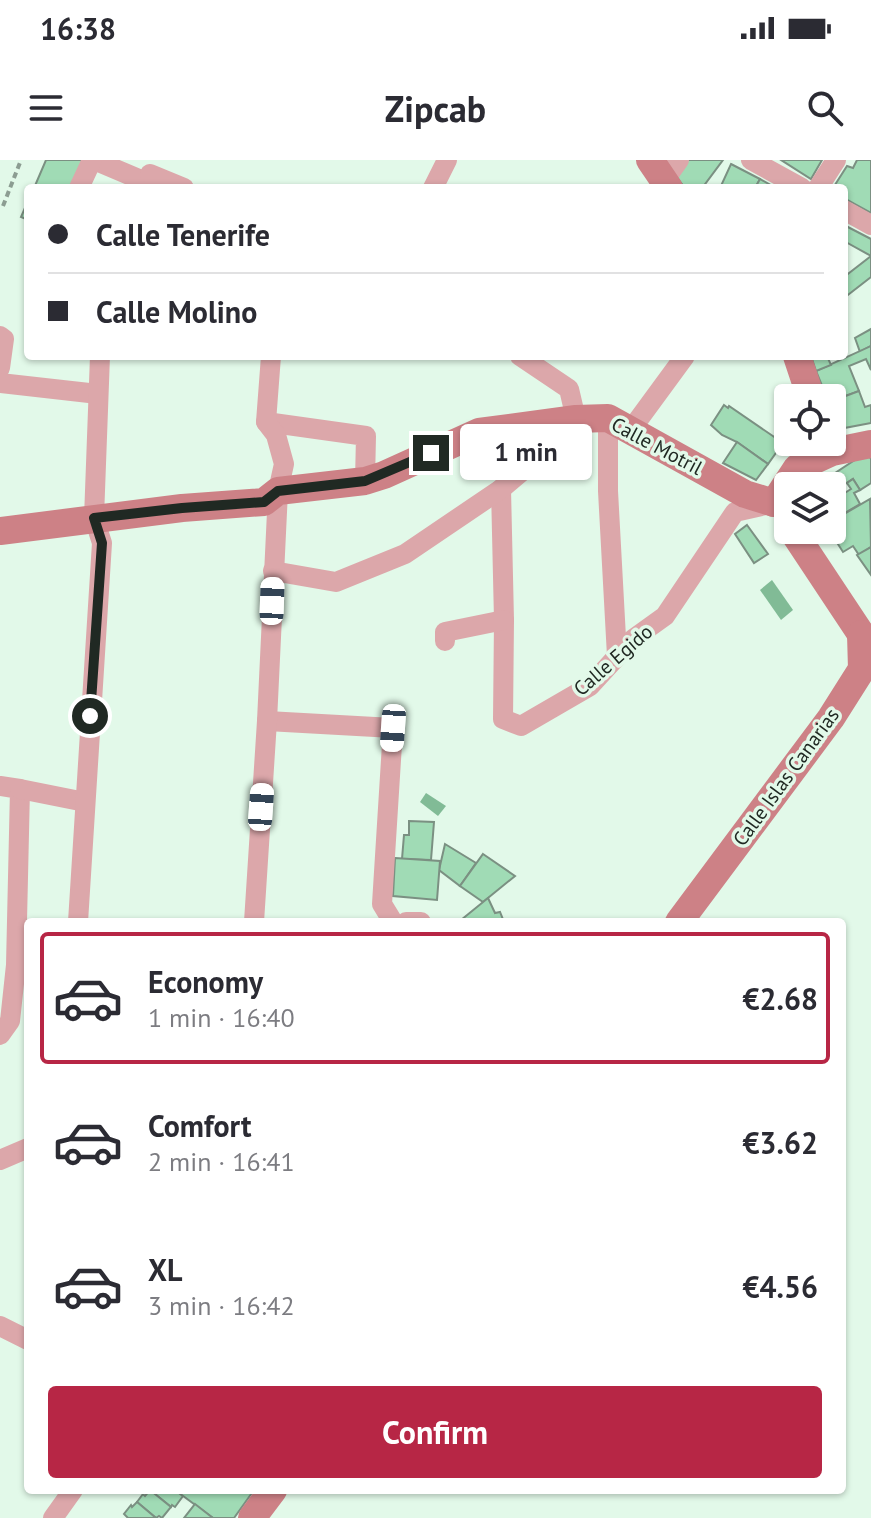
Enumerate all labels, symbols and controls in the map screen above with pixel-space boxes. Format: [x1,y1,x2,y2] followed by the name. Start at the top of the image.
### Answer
[40,9,116,48] text: 16:38
[385,85,486,132] text: Zipcab
[24,86,68,130] icon: menu
[803,86,847,130] icon: search
[96,215,270,254] text: Calle Tenerife
[96,292,257,331] text: Calle Molino
[774,384,846,544] map controls
[774,384,846,456] button: locate
[607,411,707,481] street label: Calle Motril
[459,425,591,481] callout: 1 min
[413,435,449,471] route end
[494,435,558,468] text: 1 min
[774,472,846,544] button: layers
[259,577,285,625] car
[568,619,658,701] street label: Calle Egido
[72,698,108,734] route start
[379,703,407,753] car
[727,703,845,851] street label: Calle Islas Canarias
[247,782,275,832] car
[52,962,124,1034] icon: car
[148,962,263,1001] text: Economy
[743,979,818,1018] text: €2.68
[148,1001,295,1034] text: 1 min · 16:40
[52,1106,124,1178] icon: car
[148,1106,251,1145] text: Comfort
[743,1123,818,1162] text: €3.62
[148,1145,295,1178] text: 2 min · 16:41
[52,1250,124,1322] icon: car
[148,1250,182,1289] text: XL
[743,1267,818,1306] text: €4.56
[148,1289,295,1322] text: 3 min · 16:42
[48,1386,822,1478] button: Confirm

